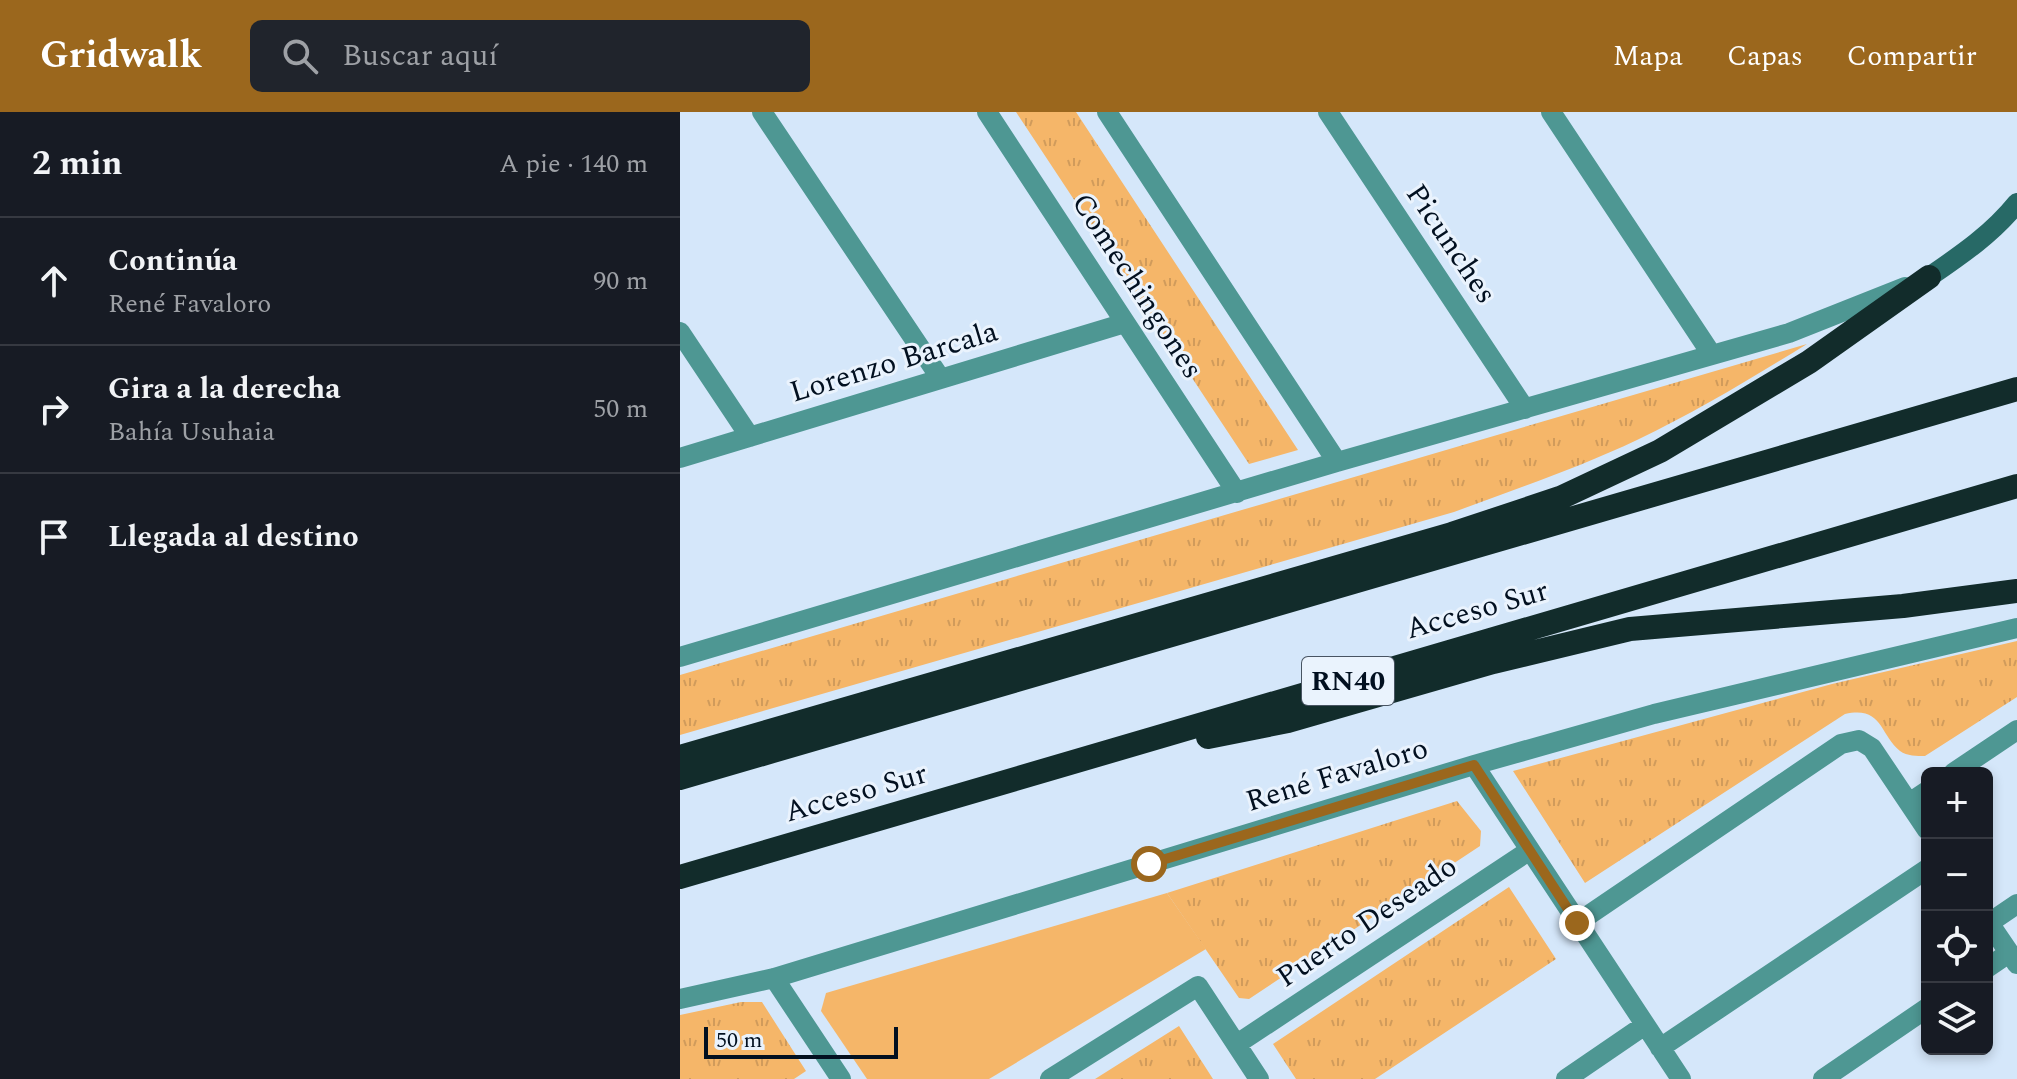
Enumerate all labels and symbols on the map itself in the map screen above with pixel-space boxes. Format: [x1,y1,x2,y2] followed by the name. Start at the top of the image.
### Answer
[1394,175,1508,313] street label: Picunches
[1059,184,1215,388] street label: Comechingones
[784,308,1004,415] street label: Lorenzo Barcala
[1400,568,1554,652] street label: Acceso Sur
[1302,657,1394,705] road number: RN40
[1240,725,1434,825] street label: René Favaloro
[779,751,933,835] street label: Acceso Sur
[1267,844,1467,1000] street label: Puerto Deseado
[1131,846,1167,882] route start
[1559,905,1595,941] route end
[704,1023,898,1059] scale bar

